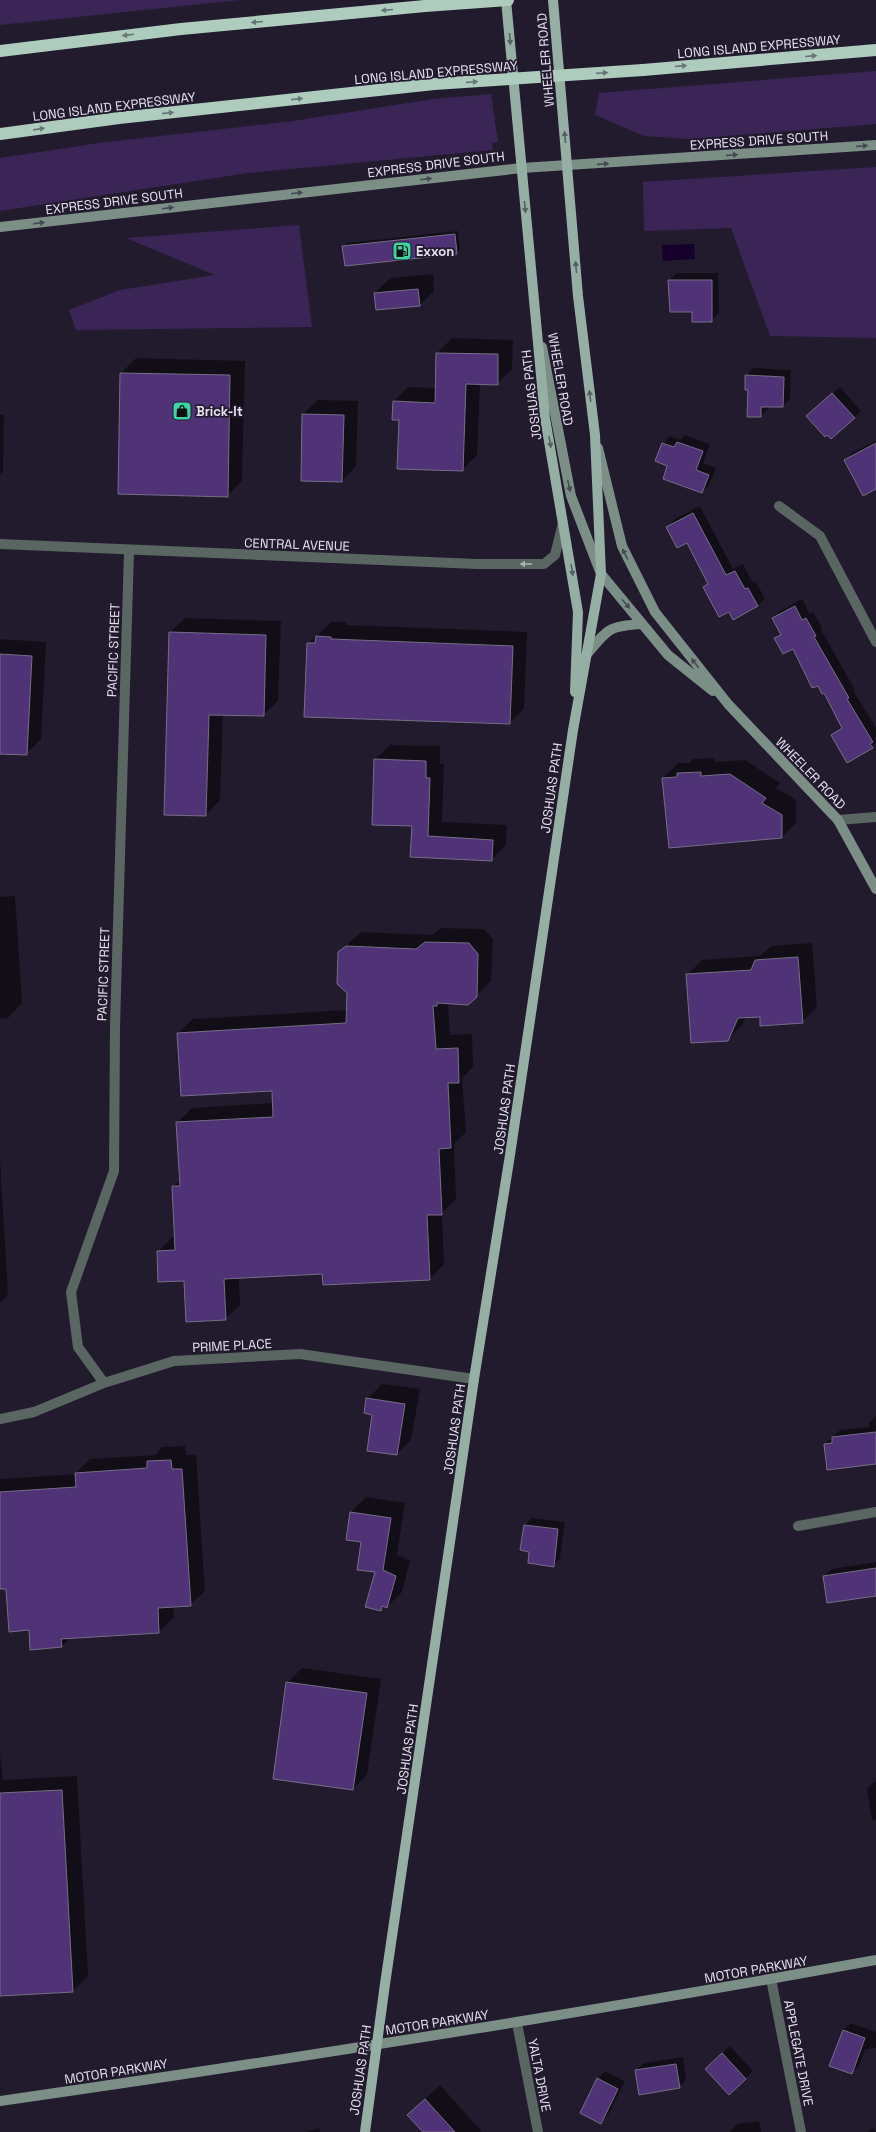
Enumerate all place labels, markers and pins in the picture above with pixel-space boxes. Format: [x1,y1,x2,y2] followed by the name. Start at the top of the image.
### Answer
[391,240,413,262] fuel station icon: Exxon
[416,243,454,260] place label: Exxon
[171,400,193,422] shop icon: Brick-It
[196,403,243,420] place label: Brick-It

